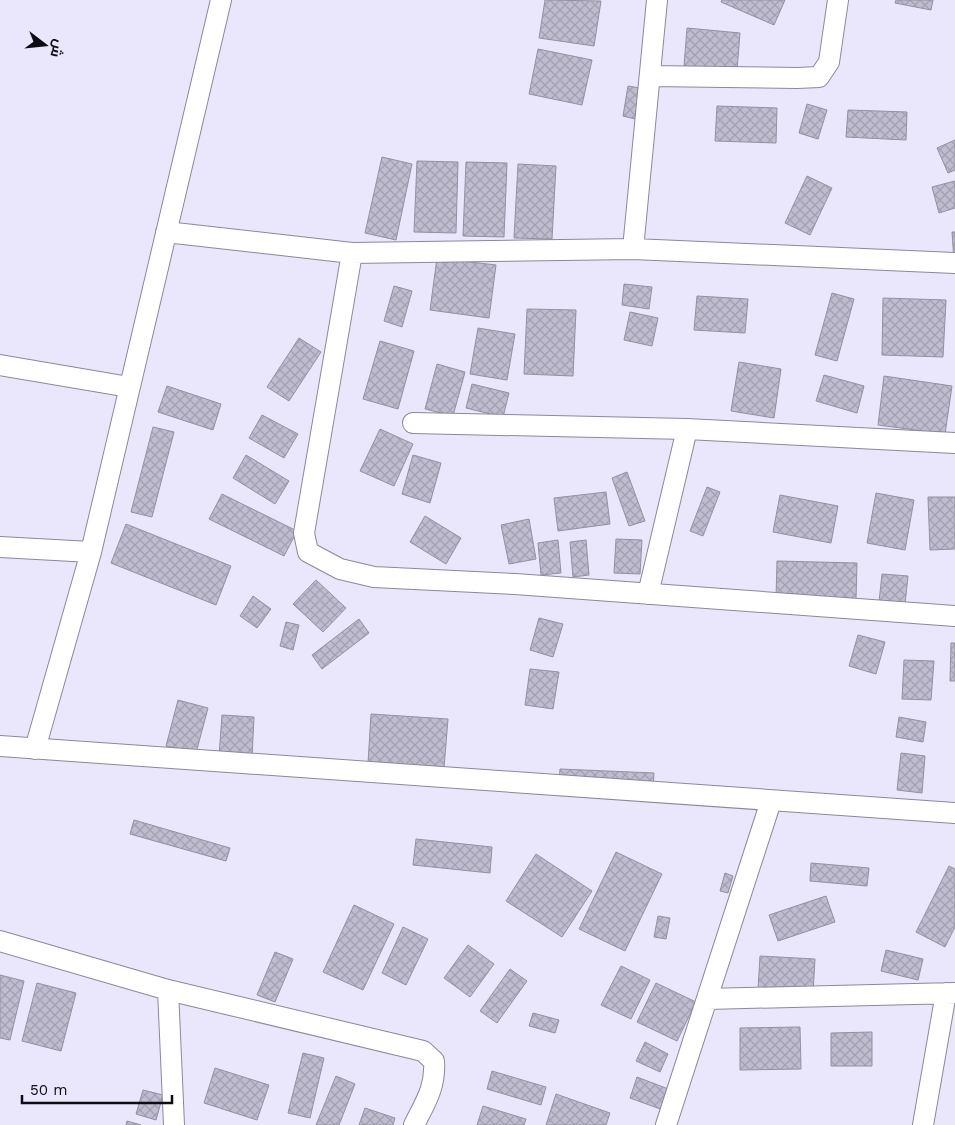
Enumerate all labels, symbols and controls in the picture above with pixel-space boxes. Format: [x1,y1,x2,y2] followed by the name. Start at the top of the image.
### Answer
[20,20,70,70] north arrow
[46,37,68,59] text: ش
[22,1072,172,1104] scale bar
[30,1081,67,1099] text: 50 m

